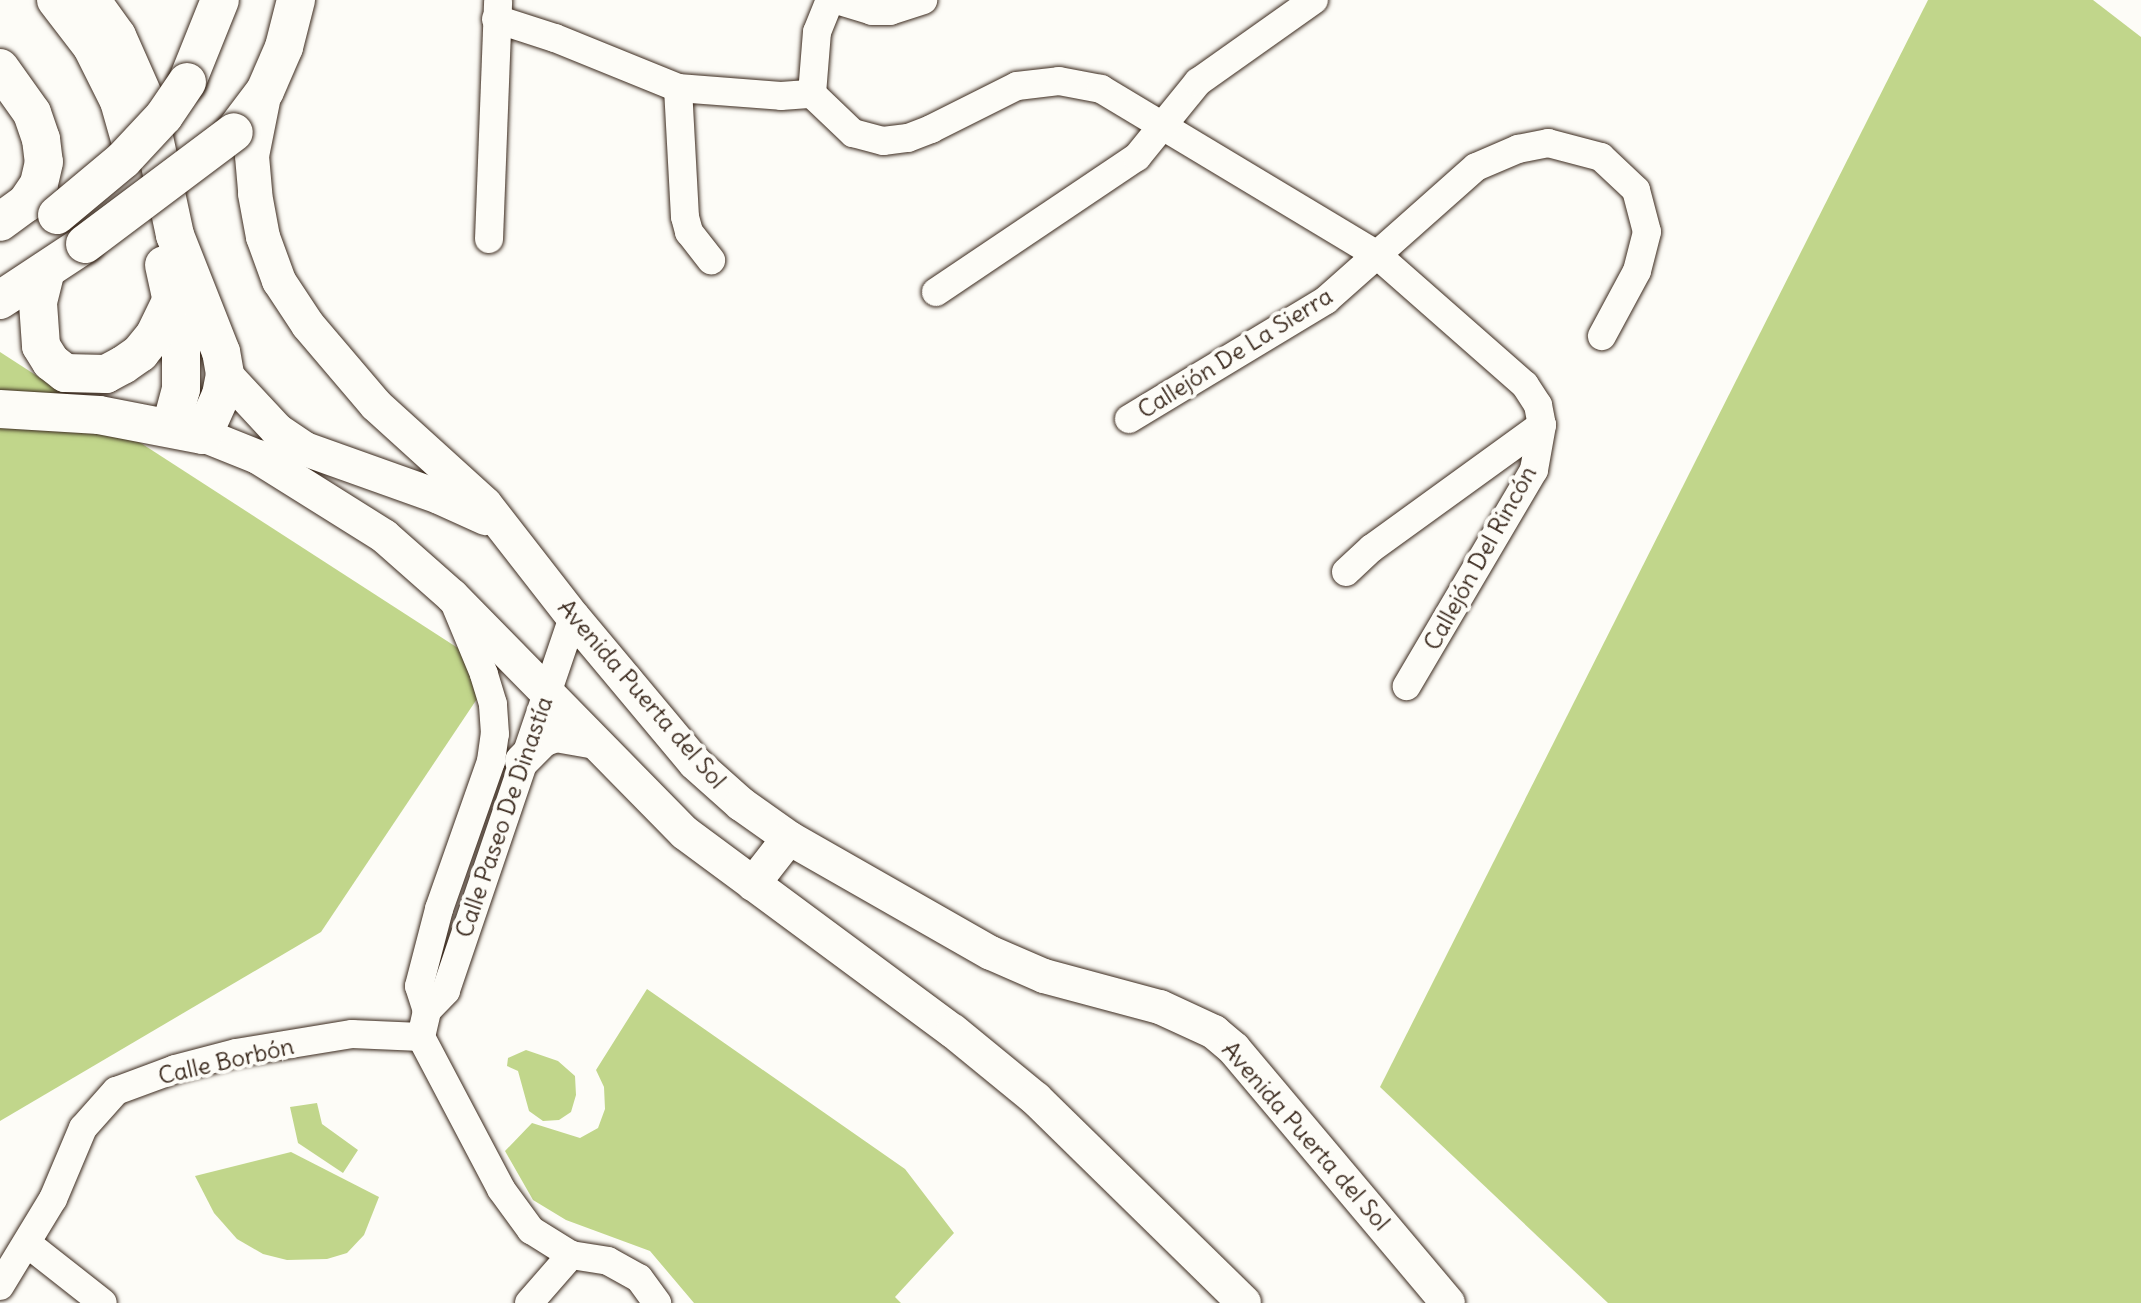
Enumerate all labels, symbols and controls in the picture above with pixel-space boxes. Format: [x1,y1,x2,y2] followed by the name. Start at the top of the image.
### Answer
[1132,281,1338,425] street label: Callejón De La Sierra
[1417,461,1543,655] street label: Callejón Del Rincón
[552,593,732,795] street label: Avenida Puerta del Sol
[449,693,559,941] street label: Calle Paseo De Dinastía
[155,1031,297,1091] street label: Calle Borbón
[1216,1035,1396,1237] street label: Avenida Puerta del Sol

